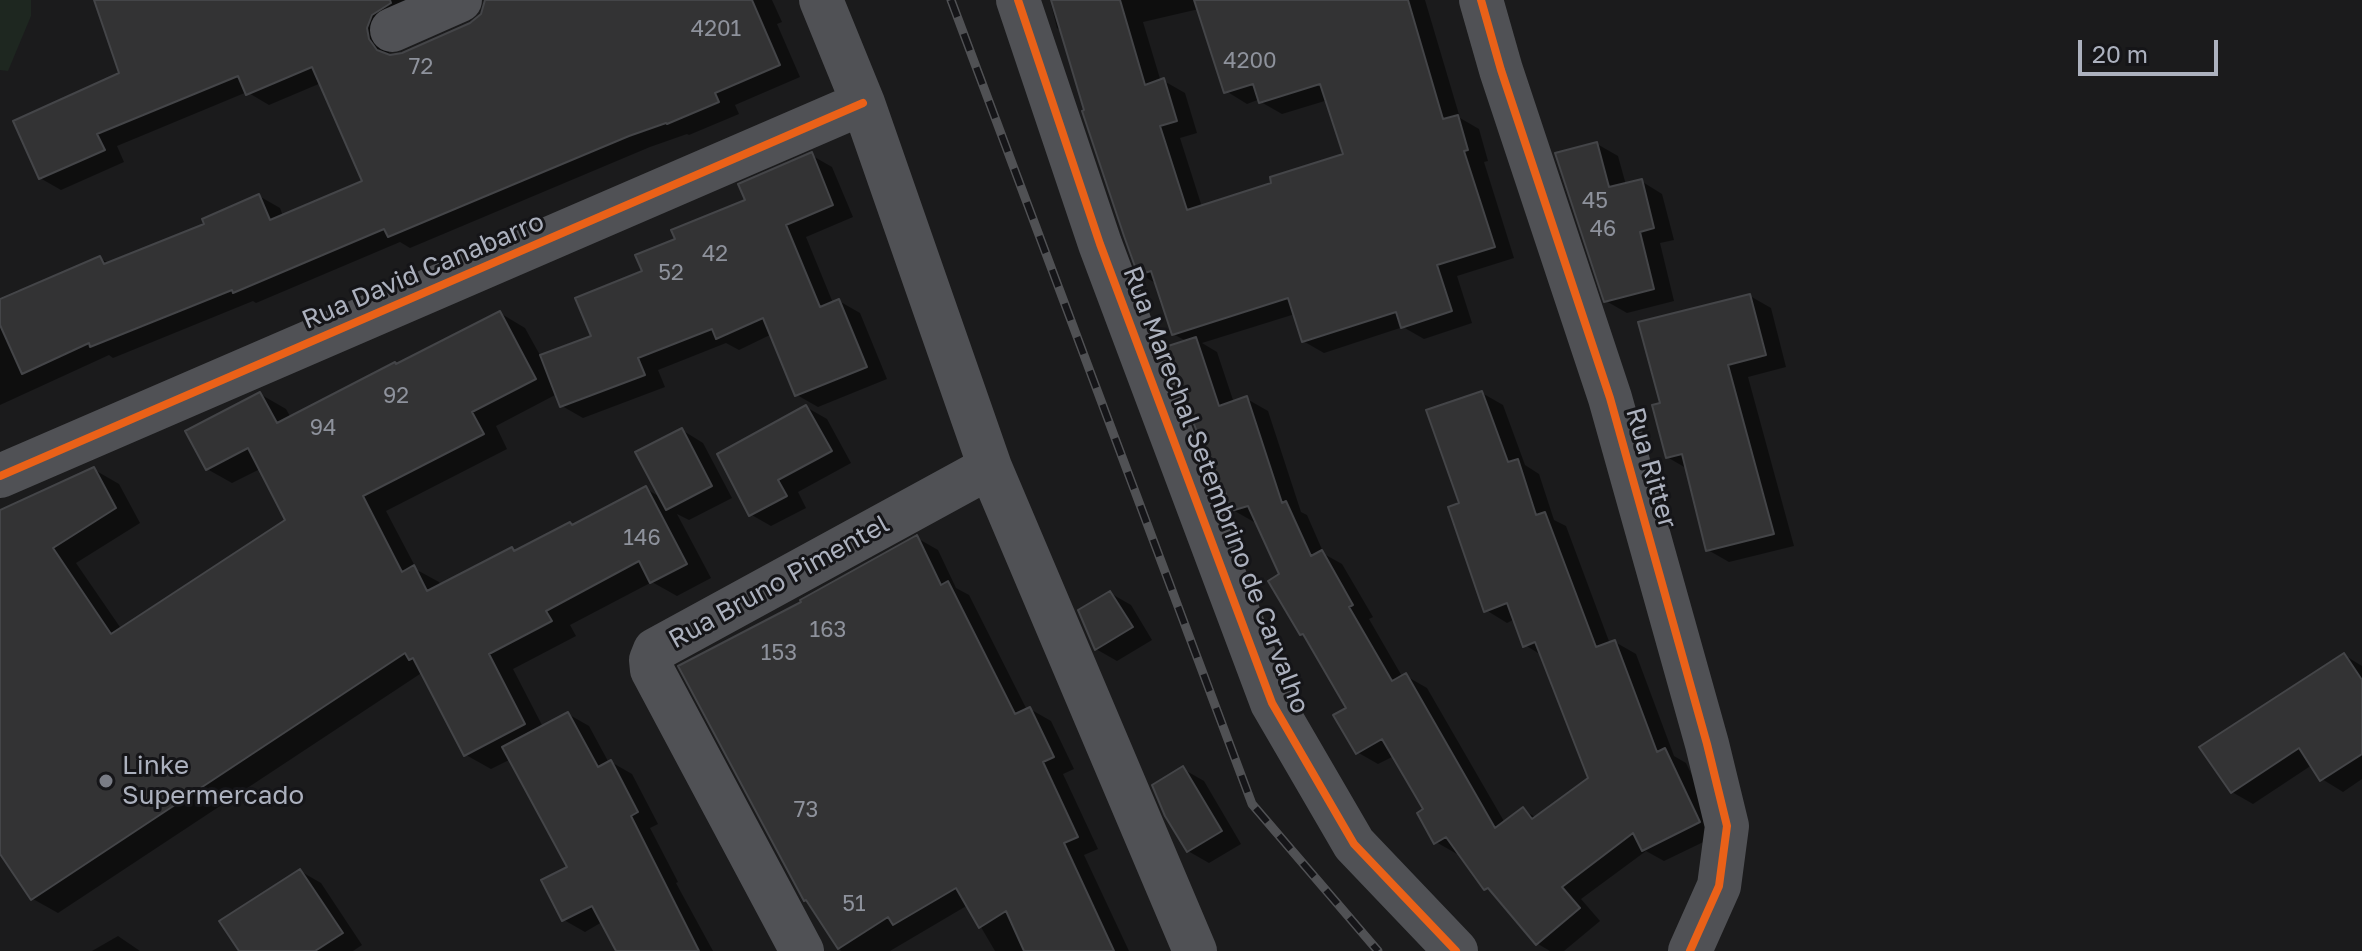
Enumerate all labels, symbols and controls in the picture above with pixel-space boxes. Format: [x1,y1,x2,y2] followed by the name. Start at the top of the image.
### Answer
[691,16,741,42] house number: 4201
[2082,24,2222,74] scale bar
[2092,39,2148,68] text: 20 m
[1223,48,1277,74] house number: 4200
[409,54,433,80] house number: 72
[1582,188,1608,214] house number: 45
[297,206,549,336] street label: Rua David Canabarro
[1590,216,1616,242] house number: 46
[702,241,728,267] house number: 42
[658,260,684,286] house number: 52
[1116,262,1316,718] street label: Rua Marechal Setembrino de Carvalho
[383,383,409,409] house number: 92
[1619,404,1683,532] street label: Rua Ritter
[310,415,336,441] house number: 94
[663,508,895,656] street label: Rua Bruno Pimentel
[623,525,661,551] house number: 146
[810,617,846,643] house number: 163
[761,640,797,666] house number: 153
[122,750,304,812] place label: Linke Supermercado
[97,772,115,790] marker: Linke Supermercado
[794,797,818,823] house number: 73
[842,891,866,917] house number: 51

